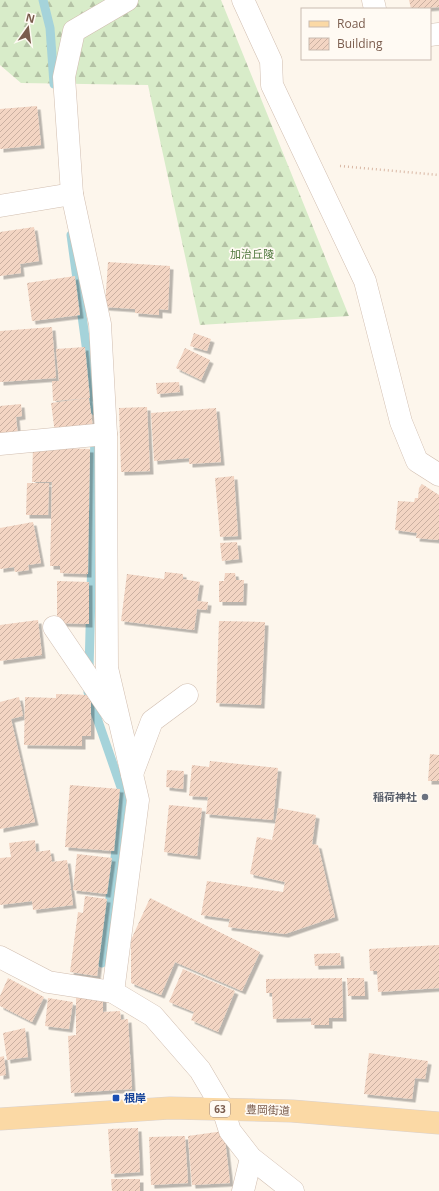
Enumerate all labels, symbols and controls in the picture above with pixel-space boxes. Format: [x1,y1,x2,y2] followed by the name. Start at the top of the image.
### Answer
[8,8,48,48] north arrow
[301,8,431,60] legend
[24,9,37,26] text: N
[337,15,366,32] text: Road
[337,35,383,52] text: Building
[230,246,274,261] park label: 加治丘陵
[373,789,417,804] place label: 稲荷神社
[420,792,430,802] marker: 稲荷神社
[124,1090,146,1105] place label: 根岸
[111,1093,121,1103] marker: 根岸
[210,1101,230,1117] road number: 63
[246,1101,290,1118] street label: 豊岡街道

